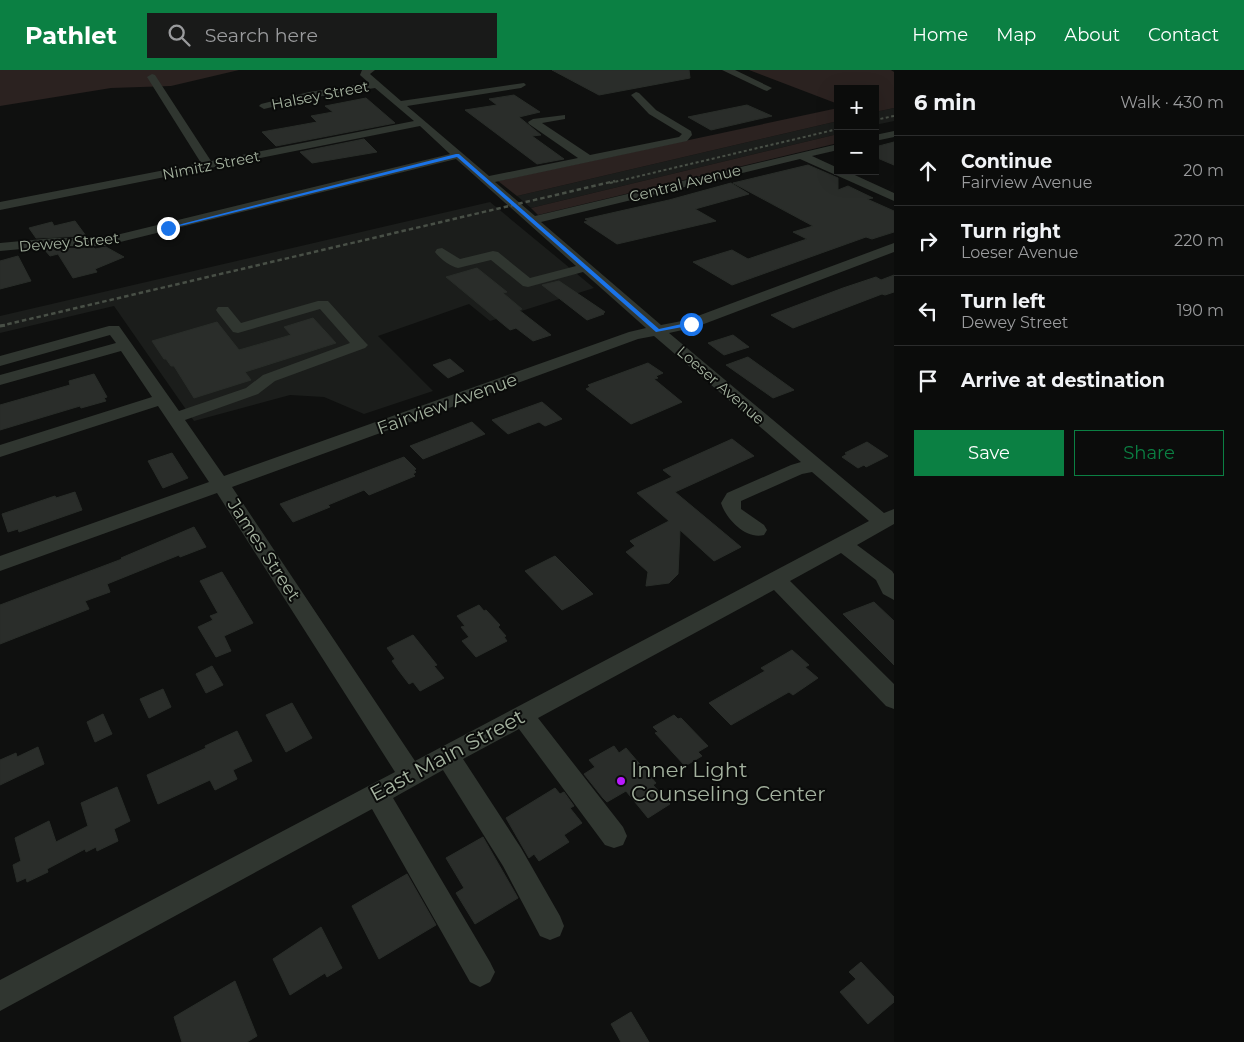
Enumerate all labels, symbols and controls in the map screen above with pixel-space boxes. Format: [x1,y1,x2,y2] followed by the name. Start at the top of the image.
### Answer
[147,13,497,58] search box
[25,21,117,50] text: Pathlet
[165,21,193,49] icon: search
[205,24,318,47] text: Search here
[912,24,968,46] text: Home
[996,24,1036,46] text: Map
[1064,24,1120,46] text: About
[1148,24,1219,46] text: Contact
[270,76,370,114] street label: Halsey Street
[834,85,879,175] map controls
[834,85,879,130] button: +
[914,90,976,115] text: 6 min
[1120,93,1224,112] text: Walk · 430 m
[834,130,879,175] button: −
[161,146,261,184] street label: Nimitz Street
[961,150,1052,173] text: Continue
[914,157,942,185] icon: ahead
[627,160,743,206] street label: Central Avenue
[1183,161,1224,180] text: 20 m
[961,173,1092,192] text: Fairview Avenue
[157,217,180,240] route end
[961,220,1061,243] text: Turn right
[914,227,942,255] icon: right
[18,228,120,256] street label: Dewey Street
[1174,231,1224,250] text: 220 m
[961,243,1078,262] text: Loeser Avenue
[961,290,1046,313] text: Turn left
[914,297,942,325] icon: left
[1177,301,1224,320] text: 190 m
[680,313,703,336] route start
[961,313,1068,332] text: Dewey Street
[673,342,769,428] street label: Loeser Avenue
[914,367,942,395] icon: arrive
[374,368,520,440] street label: Fairview Avenue
[961,369,1165,392] text: Arrive at destination
[914,430,1064,476] button: Save
[1074,430,1224,476] button: Share
[222,494,305,605] street label: James Street
[365,704,529,806] street label: East Main Street
[631,757,826,806] place label: Inner Light Counseling Center
[615,775,627,787] marker: Inner Light Counseling Center

